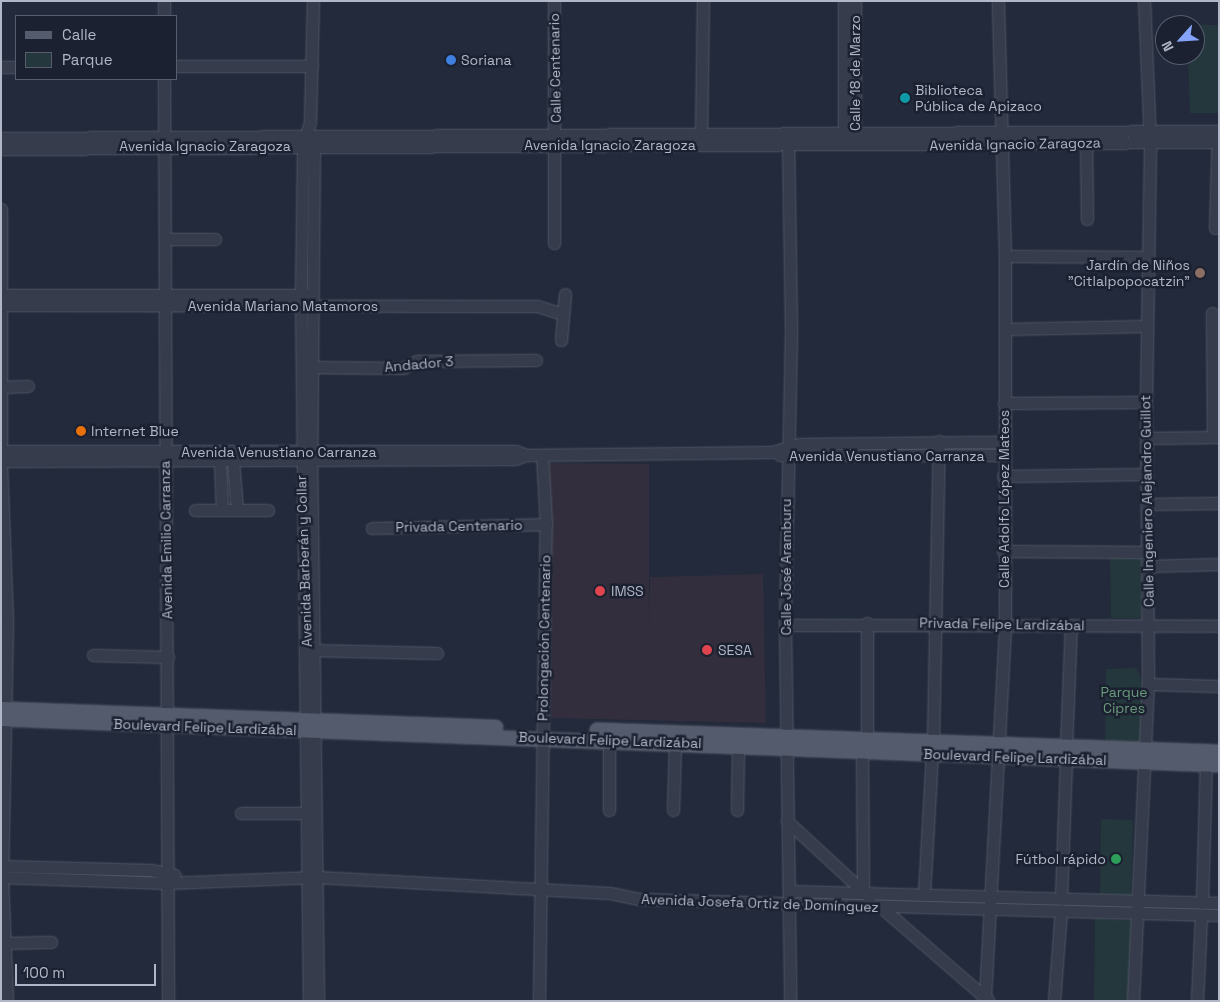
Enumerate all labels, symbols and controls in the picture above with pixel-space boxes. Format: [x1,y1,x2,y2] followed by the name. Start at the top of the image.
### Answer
[546,13,564,123] street label: Calle Centenario
[15,15,178,80] legend
[847,15,863,131] street label: Calle 18 de Marzo
[1155,15,1205,65] north arrow
[62,25,97,44] text: Calle
[1157,38,1178,54] text: N
[62,50,113,69] text: Parque
[461,52,512,68] place label: Soriana
[445,54,457,66] marker: Soriana
[915,82,1042,114] place label: Biblioteca Pública de Apizaco
[899,92,911,104] marker: Biblioteca Pública de Apizaco
[929,134,1101,154] street label: Avenida Ignacio Zaragoza
[524,137,696,153] street label: Avenida Ignacio Zaragoza
[119,138,291,154] street label: Avenida Ignacio Zaragoza
[1068,257,1190,290] place label: Jardín de Niños "Citlalpopocatzin"
[1194,267,1206,279] marker: Jardín de Niños "Citlalpopocatzin"
[188,298,378,314] street label: Avenida Mariano Matamoros
[384,353,454,375] street label: Andador 3
[1137,395,1157,607] street label: Calle Ingeniero Alejandro Guillot
[996,410,1012,588] street label: Calle Adolfo López Mateos
[91,423,179,439] place label: Internet Blue
[75,425,87,437] marker: Internet Blue
[181,444,377,460] street label: Avenida Venustiano Carranza
[789,448,985,464] street label: Avenida Venustiano Carranza
[156,461,176,619] street label: Avenida Emilio Carranza
[293,475,315,647] street label: Avenida Barberán y Collar
[778,498,794,636] street label: Calle José Aramburu
[395,516,523,536] street label: Privada Centenario
[534,555,554,721] street label: Prolongación Centenario
[611,583,644,599] place label: IMSS
[593,584,607,598] marker: IMSS
[919,614,1085,634] street label: Privada Felipe Lardizábal
[718,642,752,658] place label: SESA
[700,643,714,657] marker: SESA
[1100,684,1148,716] park label: Parque Cipres
[113,715,297,739] street label: Boulevard Felipe Lardizábal
[518,728,702,752] street label: Boulevard Felipe Lardizábal
[923,745,1107,769] street label: Boulevard Felipe Lardizábal
[1016,851,1106,867] place label: Fútbol rápido
[1110,853,1122,865] marker: Fútbol rápido
[641,890,879,916] street label: Avenida Josefa Ortiz de Domínguez
[18,954,159,986] scale bar
[23,963,65,982] text: 100 m

